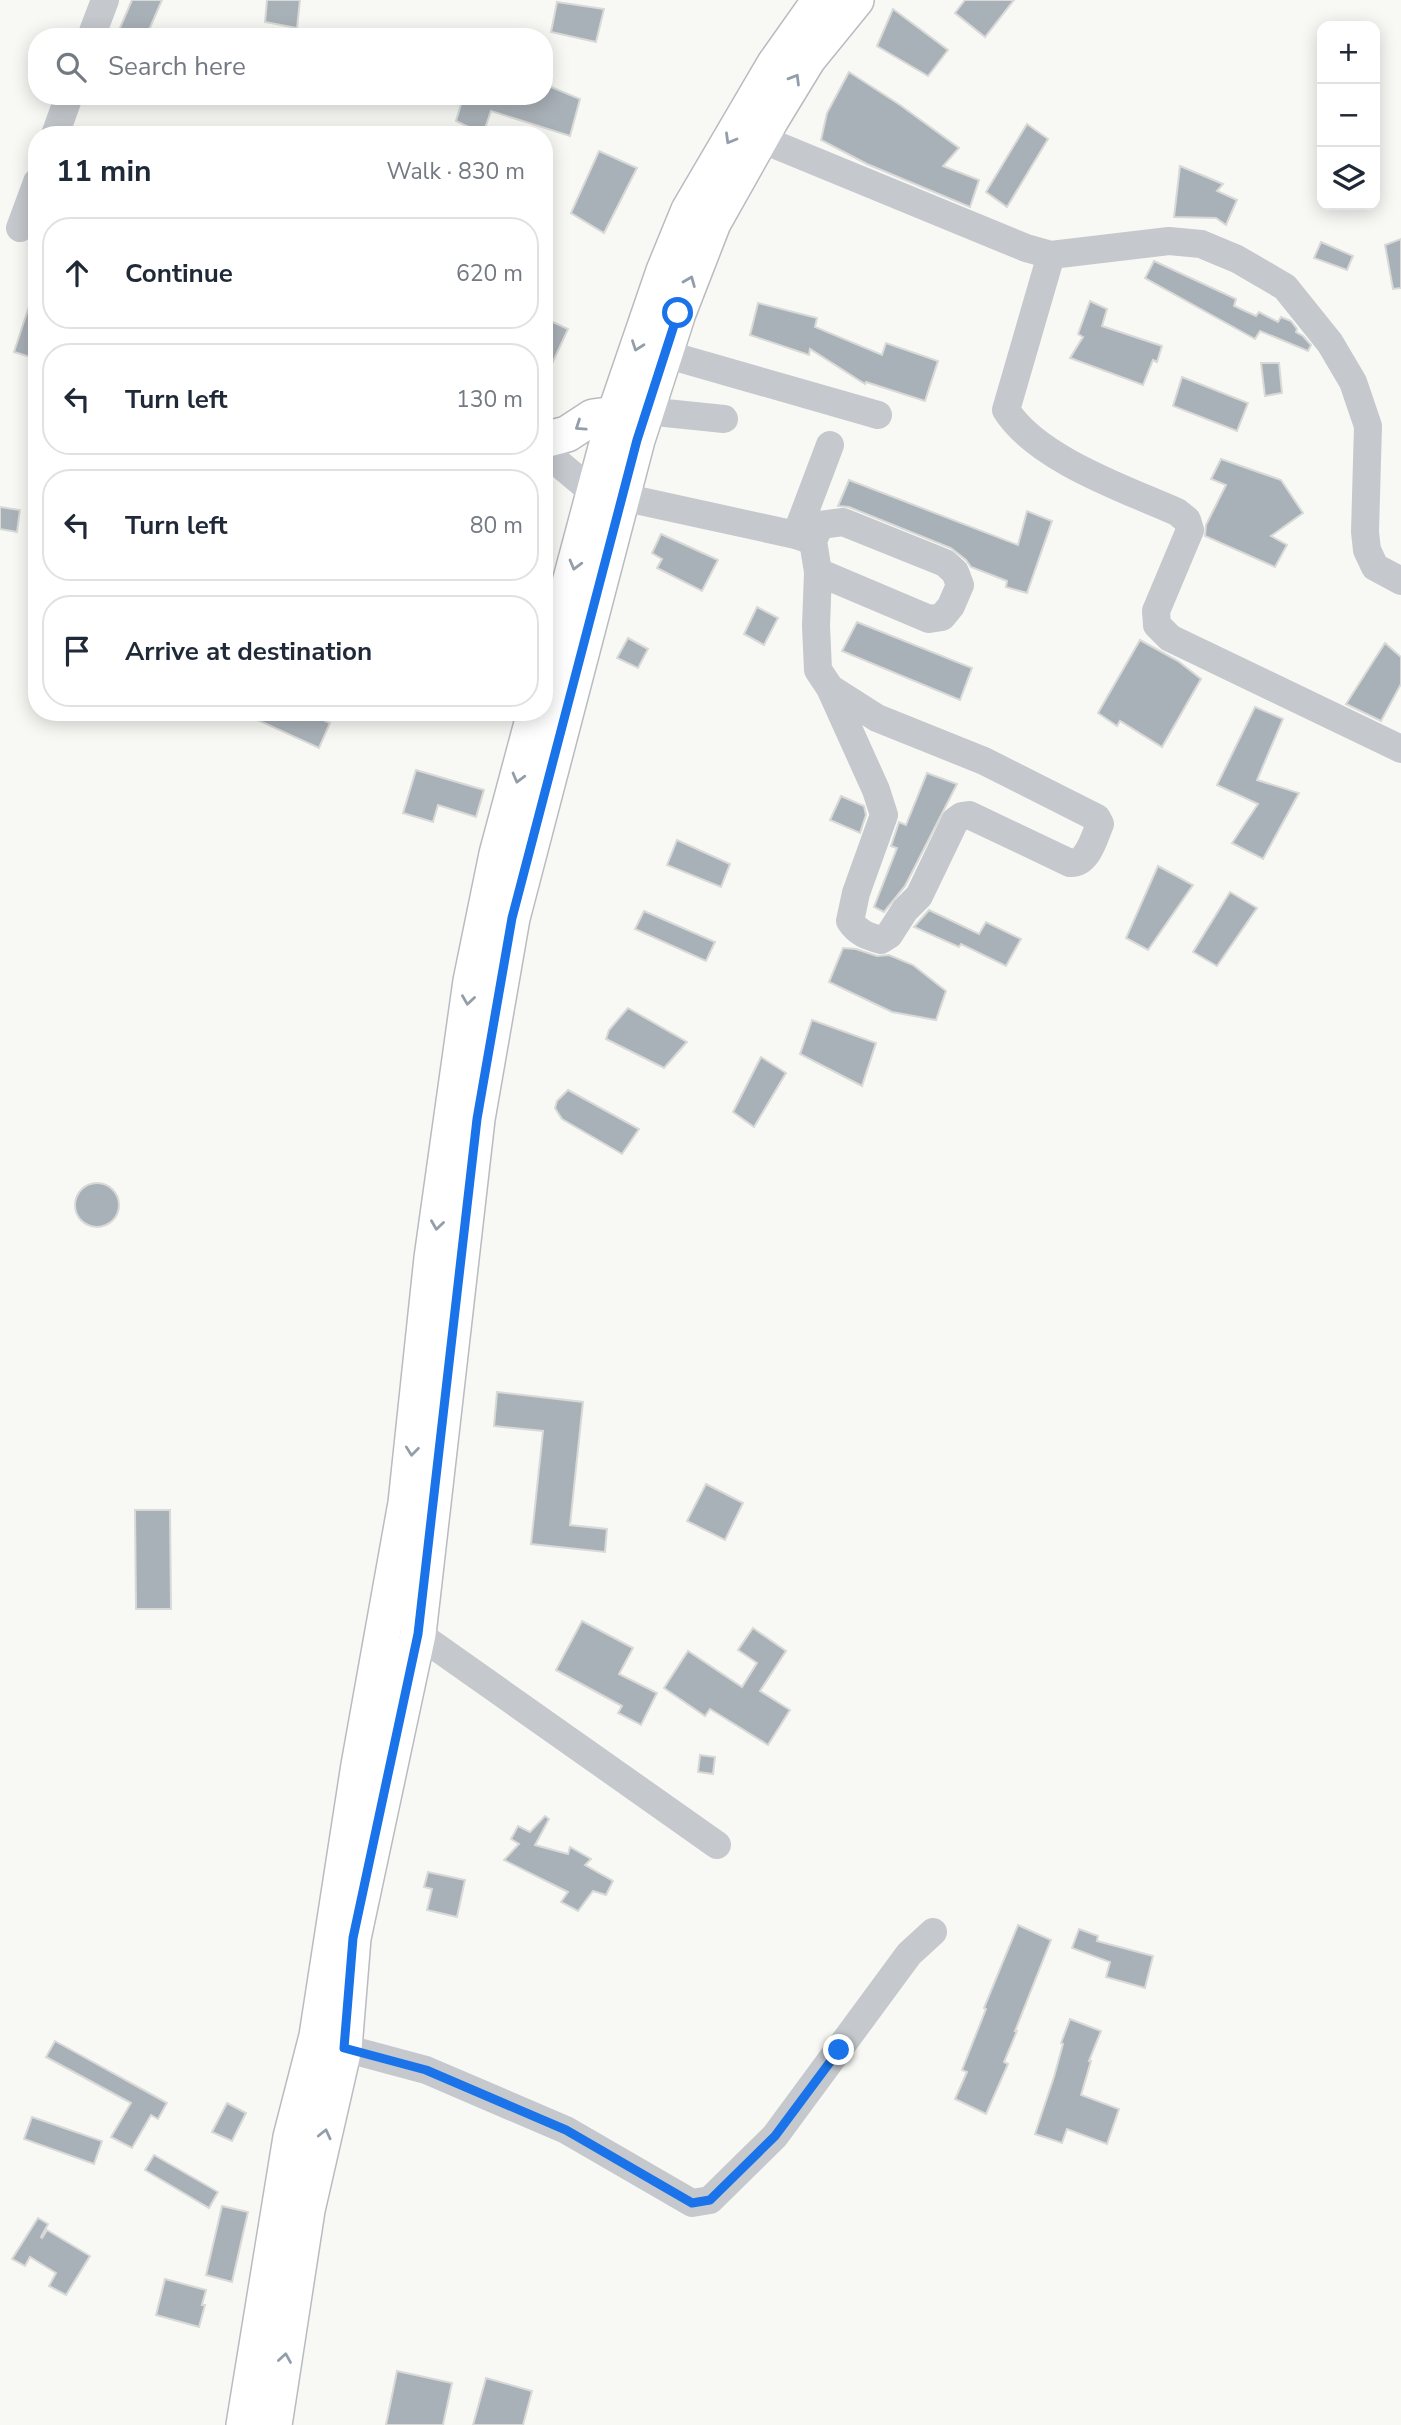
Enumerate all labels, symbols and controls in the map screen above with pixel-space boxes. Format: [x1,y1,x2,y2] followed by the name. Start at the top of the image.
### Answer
[1317,21,1380,210] map controls
[1317,21,1380,84] button: +
[28,28,553,105] search box
[52,48,90,86] icon: search
[108,49,246,84] text: Search here
[787,74,800,87] one-way arrow
[1317,84,1380,147] button: −
[725,132,738,145] one-way arrow
[1317,147,1380,210] button: layers
[56,151,152,192] text: 11 min
[386,156,525,187] text: Walk · 830 m
[58,254,96,292] icon: ahead
[125,256,233,291] text: Continue
[456,258,523,289] text: 620 m
[682,275,696,287] one-way arrow
[662,297,693,328] route start
[631,340,645,352] one-way arrow
[58,380,96,418] icon: left
[125,382,228,417] text: Turn left
[456,384,523,415] text: 130 m
[574,418,587,431] one-way arrow
[58,506,96,544] icon: left
[125,508,228,543] text: Turn left
[470,510,523,541] text: 80 m
[569,559,583,571] one-way arrow
[58,632,96,670] icon: arrive
[125,634,372,669] text: Arrive at destination
[511,772,526,784] one-way arrow
[461,994,476,1006] one-way arrow
[429,1219,444,1231] one-way arrow
[404,1446,419,1457] one-way arrow
[823,2034,854,2065] route end
[316,2128,331,2140] one-way arrow
[277,2352,292,2364] one-way arrow

